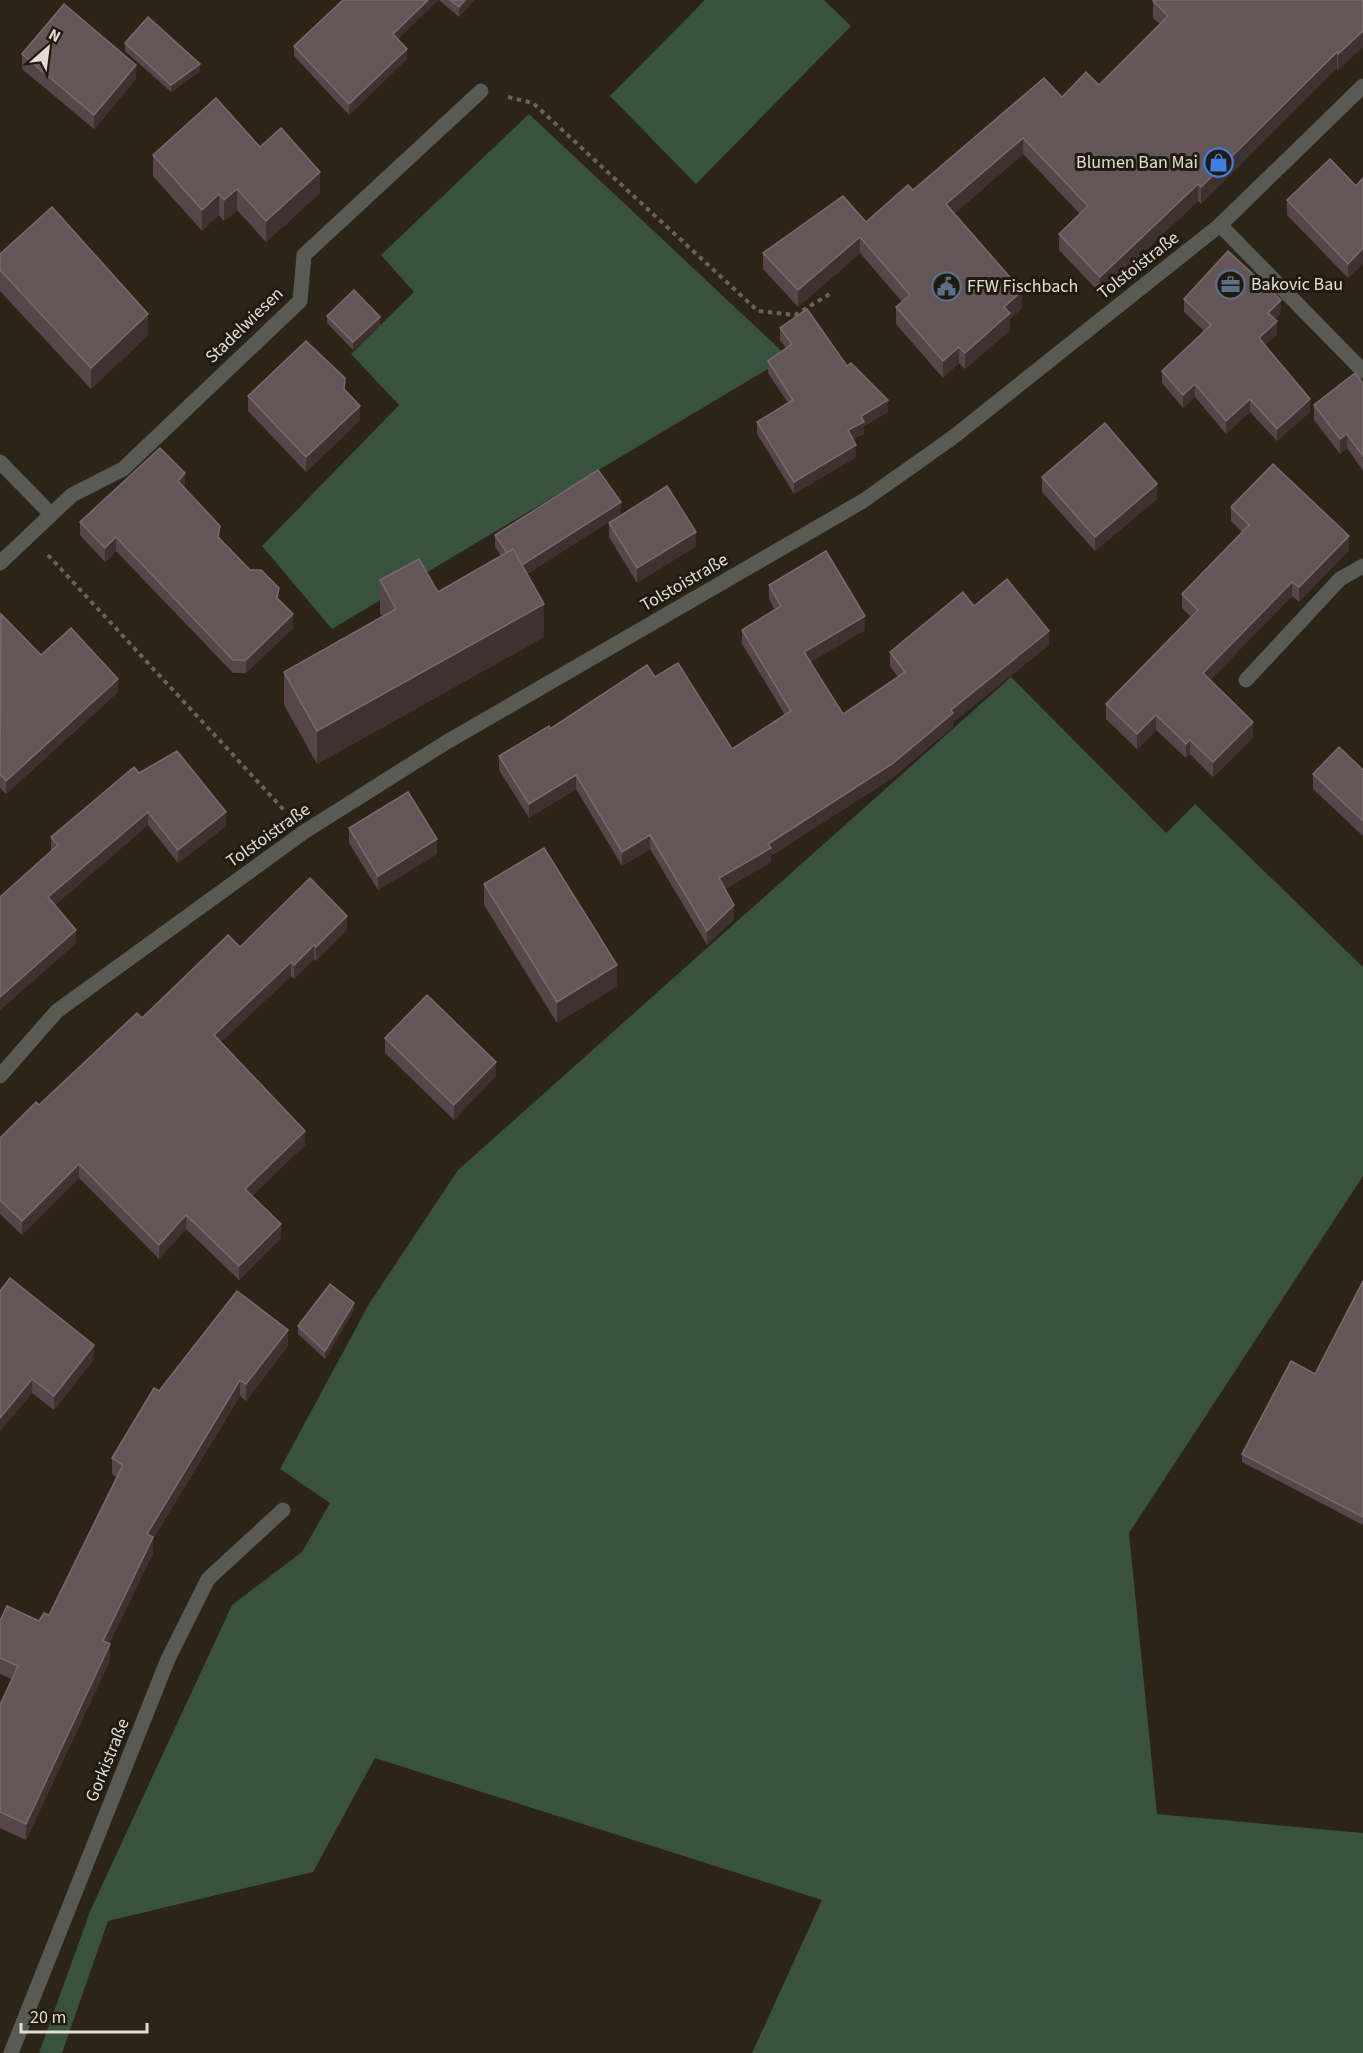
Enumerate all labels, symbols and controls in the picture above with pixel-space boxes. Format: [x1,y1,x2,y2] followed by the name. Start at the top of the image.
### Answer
[18,18,78,78] north arrow
[45,23,64,48] text: N
[1203,146,1235,178] shop icon: Blumen Ban Mai
[1076,150,1198,175] place label: Blumen Ban Mai
[1092,226,1184,305] street label: Tolstoistraße
[1214,268,1246,300] office icon: Bakovic Bau
[930,270,962,302] public building icon: FFW Fischbach
[1251,272,1343,297] place label: Bakovic Bau
[967,274,1078,299] place label: FFW Fischbach
[200,282,289,369] street label: Stadelwiesen
[636,547,733,618] street label: Tolstoistraße
[221,797,315,874] street label: Tolstoistraße
[79,1715,136,1806] street label: Gorkistraße
[21,1996,147,2034] scale bar
[30,2005,66,2030] text: 20 m

